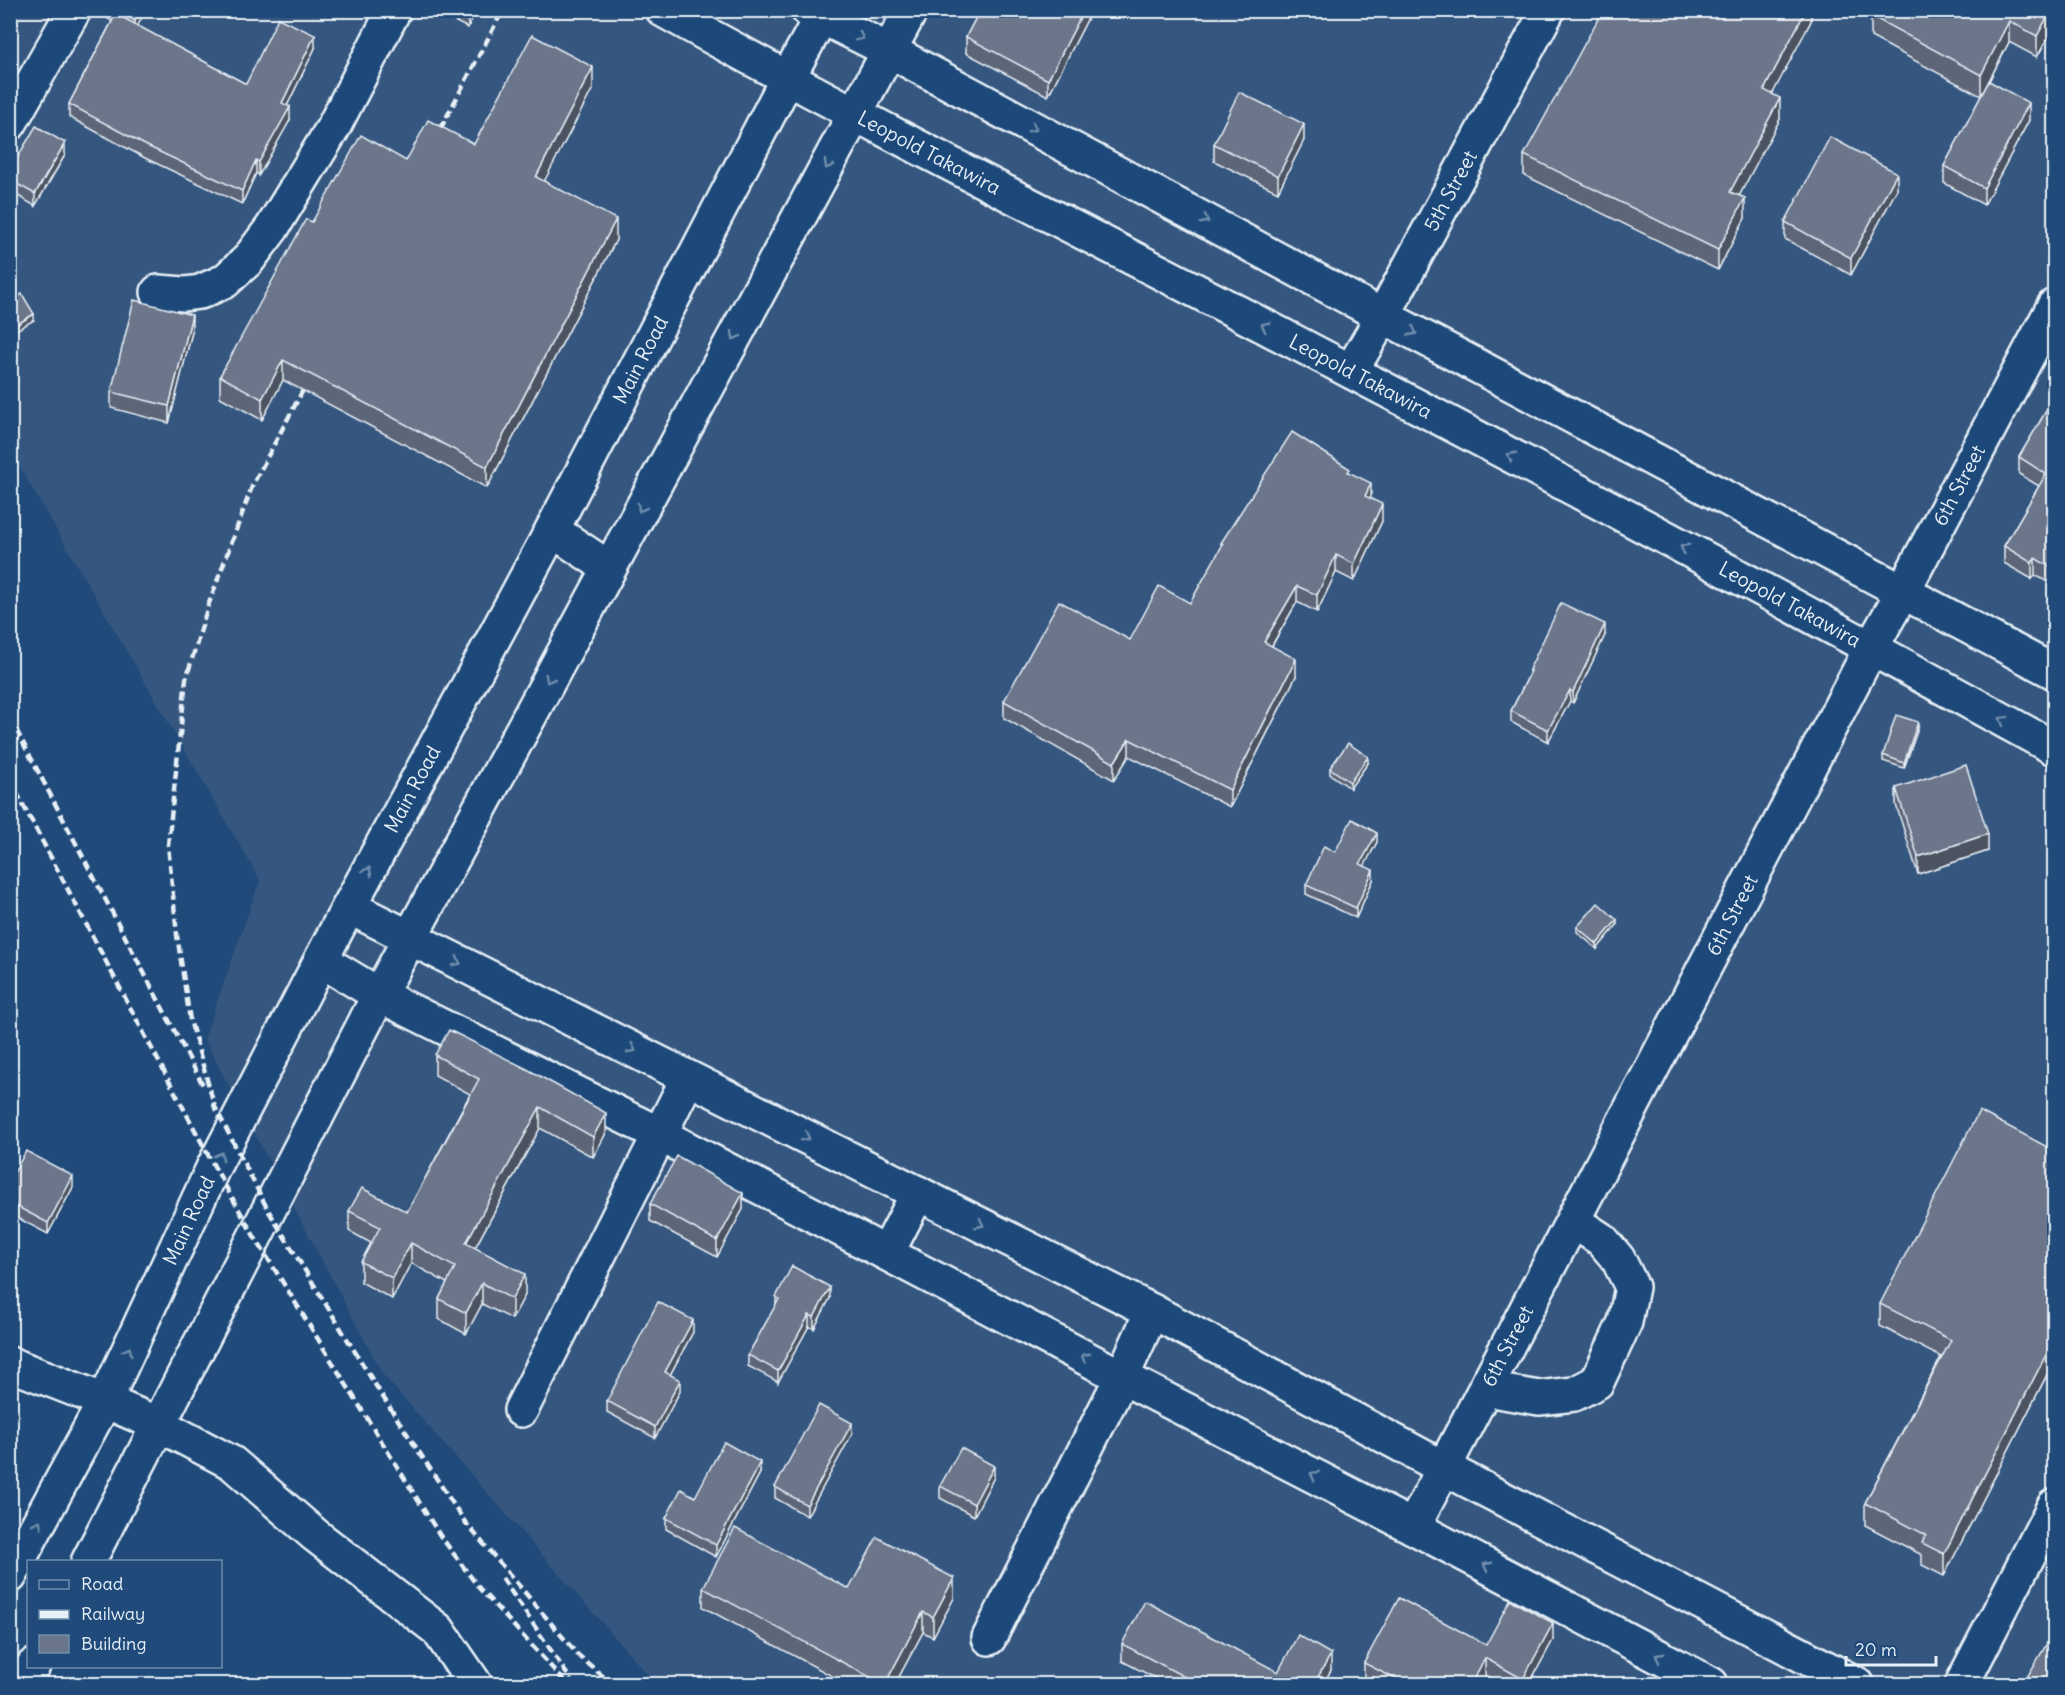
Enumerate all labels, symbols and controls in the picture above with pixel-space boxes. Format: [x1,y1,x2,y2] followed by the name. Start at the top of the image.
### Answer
[854,30,865,41] one-way arrow
[854,105,1005,200] street label: Leopold Takawira
[1026,121,1037,132] one-way arrow
[1418,146,1482,235] street label: 5th Street
[824,159,835,169] one-way arrow
[1198,213,1209,224] one-way arrow
[607,312,673,408] street label: Main Road
[1260,322,1271,333] one-way arrow
[1407,325,1418,336] one-way arrow
[1285,328,1436,424] street label: Leopold Takawira
[731,330,742,341] one-way arrow
[1927,440,1990,530] street label: 6th Street
[1507,452,1518,463] one-way arrow
[637,501,648,512] one-way arrow
[1679,544,1690,555] one-way arrow
[1715,555,1865,652] street label: Leopold Takawira
[545,673,556,684] one-way arrow
[1999,716,2009,727] one-way arrow
[378,741,446,837] street label: Main Road
[361,867,372,877] one-way arrow
[1700,870,1763,960] street label: 6th Street
[451,955,462,966] one-way arrow
[625,1042,636,1054] one-way arrow
[799,1130,810,1141] one-way arrow
[213,1152,224,1162] one-way arrow
[157,1172,220,1269] street label: Main Road
[974,1217,985,1229] one-way arrow
[1475,1301,1538,1391] street label: 6th Street
[120,1347,132,1358] one-way arrow
[1080,1353,1091,1364] one-way arrow
[1309,1471,1320,1483] one-way arrow
[31,1520,42,1531] one-way arrow
[27,1560,222,1668] legend
[1482,1562,1493,1573] one-way arrow
[81,1572,124,1595] text: Road
[81,1602,145,1625] text: Railway
[1846,1629,1936,1667] scale bar
[81,1632,146,1655] text: Building
[1855,1638,1897,1661] text: 20 m
[1655,1653,1665,1664] one-way arrow

